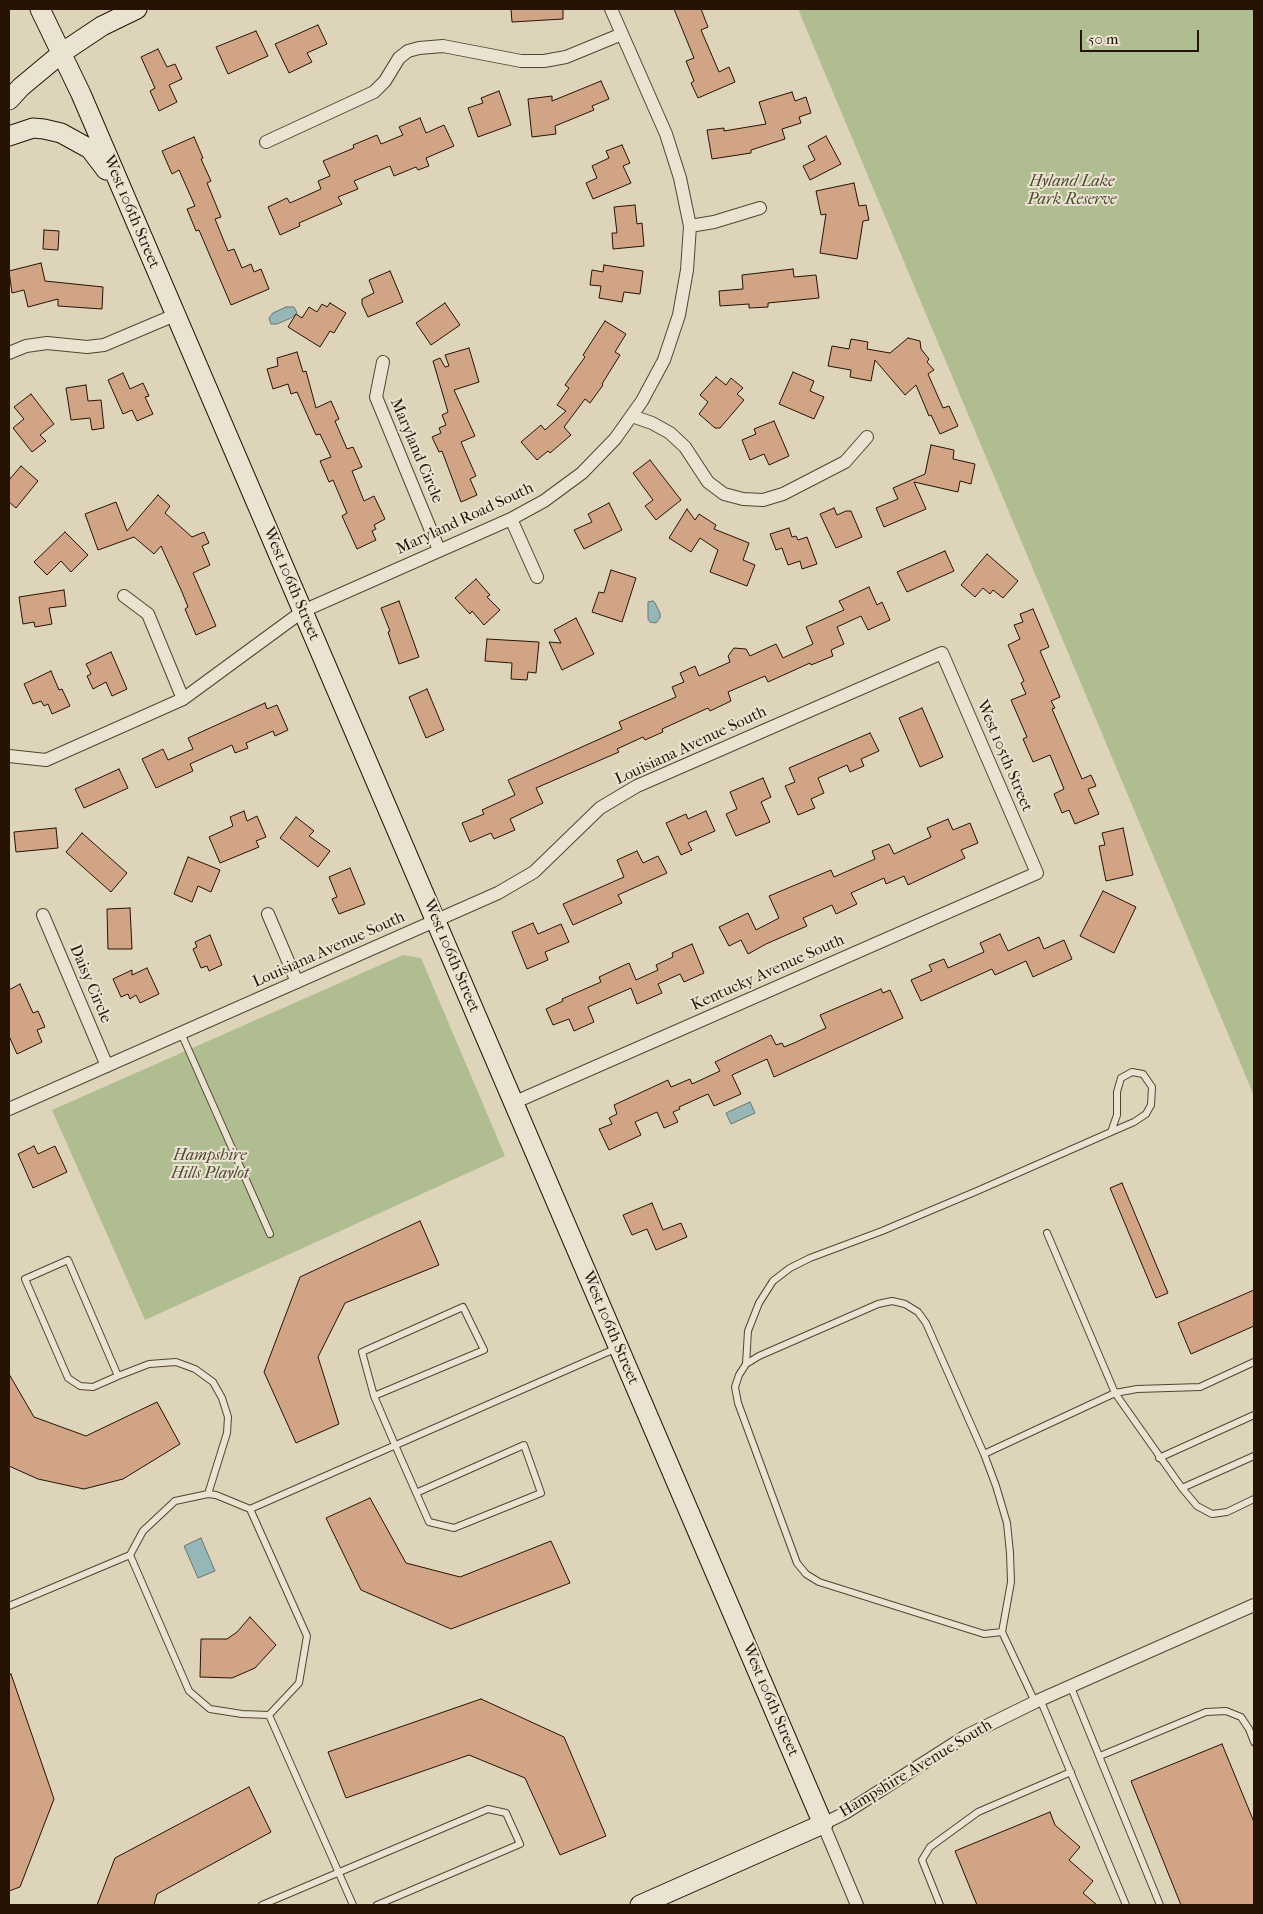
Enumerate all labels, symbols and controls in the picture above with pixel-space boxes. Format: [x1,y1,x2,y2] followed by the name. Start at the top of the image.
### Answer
[1083,20,1202,52] scale bar
[1088,30,1118,48] text: 50 m
[99,153,163,271] street label: West 106th Street
[1027,172,1117,210] park label: Hyland Lake Park Reserve
[385,396,447,506] street label: Maryland Circle
[393,479,537,559] street label: Maryland Road South
[259,525,323,643] street label: West 106th Street
[972,697,1036,815] street label: West 105th Street
[612,703,770,789] street label: Louisiana Avenue South
[419,897,483,1015] street label: West 106th Street
[250,908,408,992] street label: Louisiana Avenue South
[689,931,847,1015] street label: Kentucky Avenue South
[65,942,115,1026] street label: Daisy Circle
[171,1146,249,1184] park label: Hampshire Hills Playlot
[578,1269,642,1387] street label: West 106th Street
[738,1641,802,1759] street label: West 106th Street
[836,1716,996,1822] street label: Hampshire Avenue South

